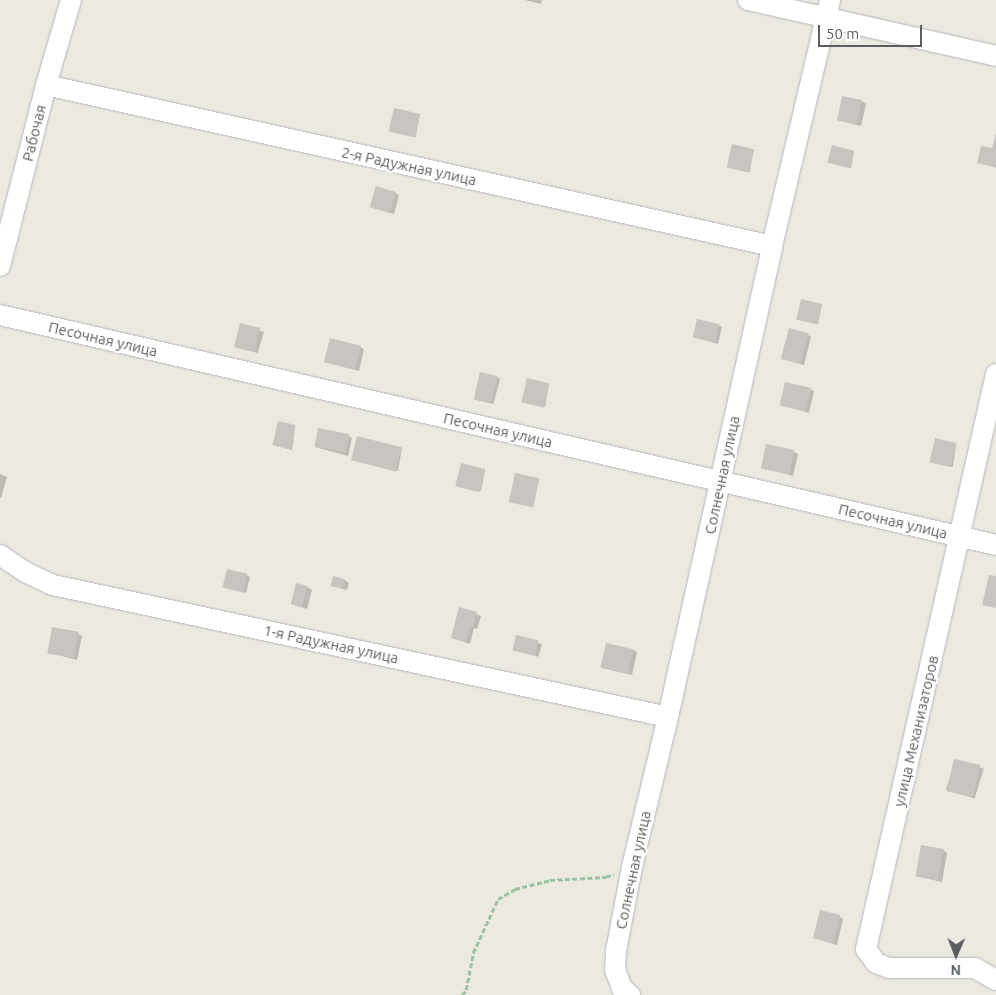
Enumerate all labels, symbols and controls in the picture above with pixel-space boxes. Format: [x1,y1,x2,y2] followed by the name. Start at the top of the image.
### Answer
[821,15,925,47] scale bar
[826,25,859,42] text: 50 m
[18,103,50,163] street label: Рабочая
[340,143,478,189] street label: 2-я Радужная улица
[47,318,159,360] street label: Песочная улица
[442,409,554,451] street label: Песочная улица
[701,414,743,536] street label: Солнечная улица
[837,500,949,542] street label: Песочная улица
[262,621,400,667] street label: 1-я Радужная улица
[890,654,942,808] street label: улица Механизаторов
[612,809,654,931] street label: Солнечная улица
[931,930,981,980] north arrow
[950,962,961,978] text: N

